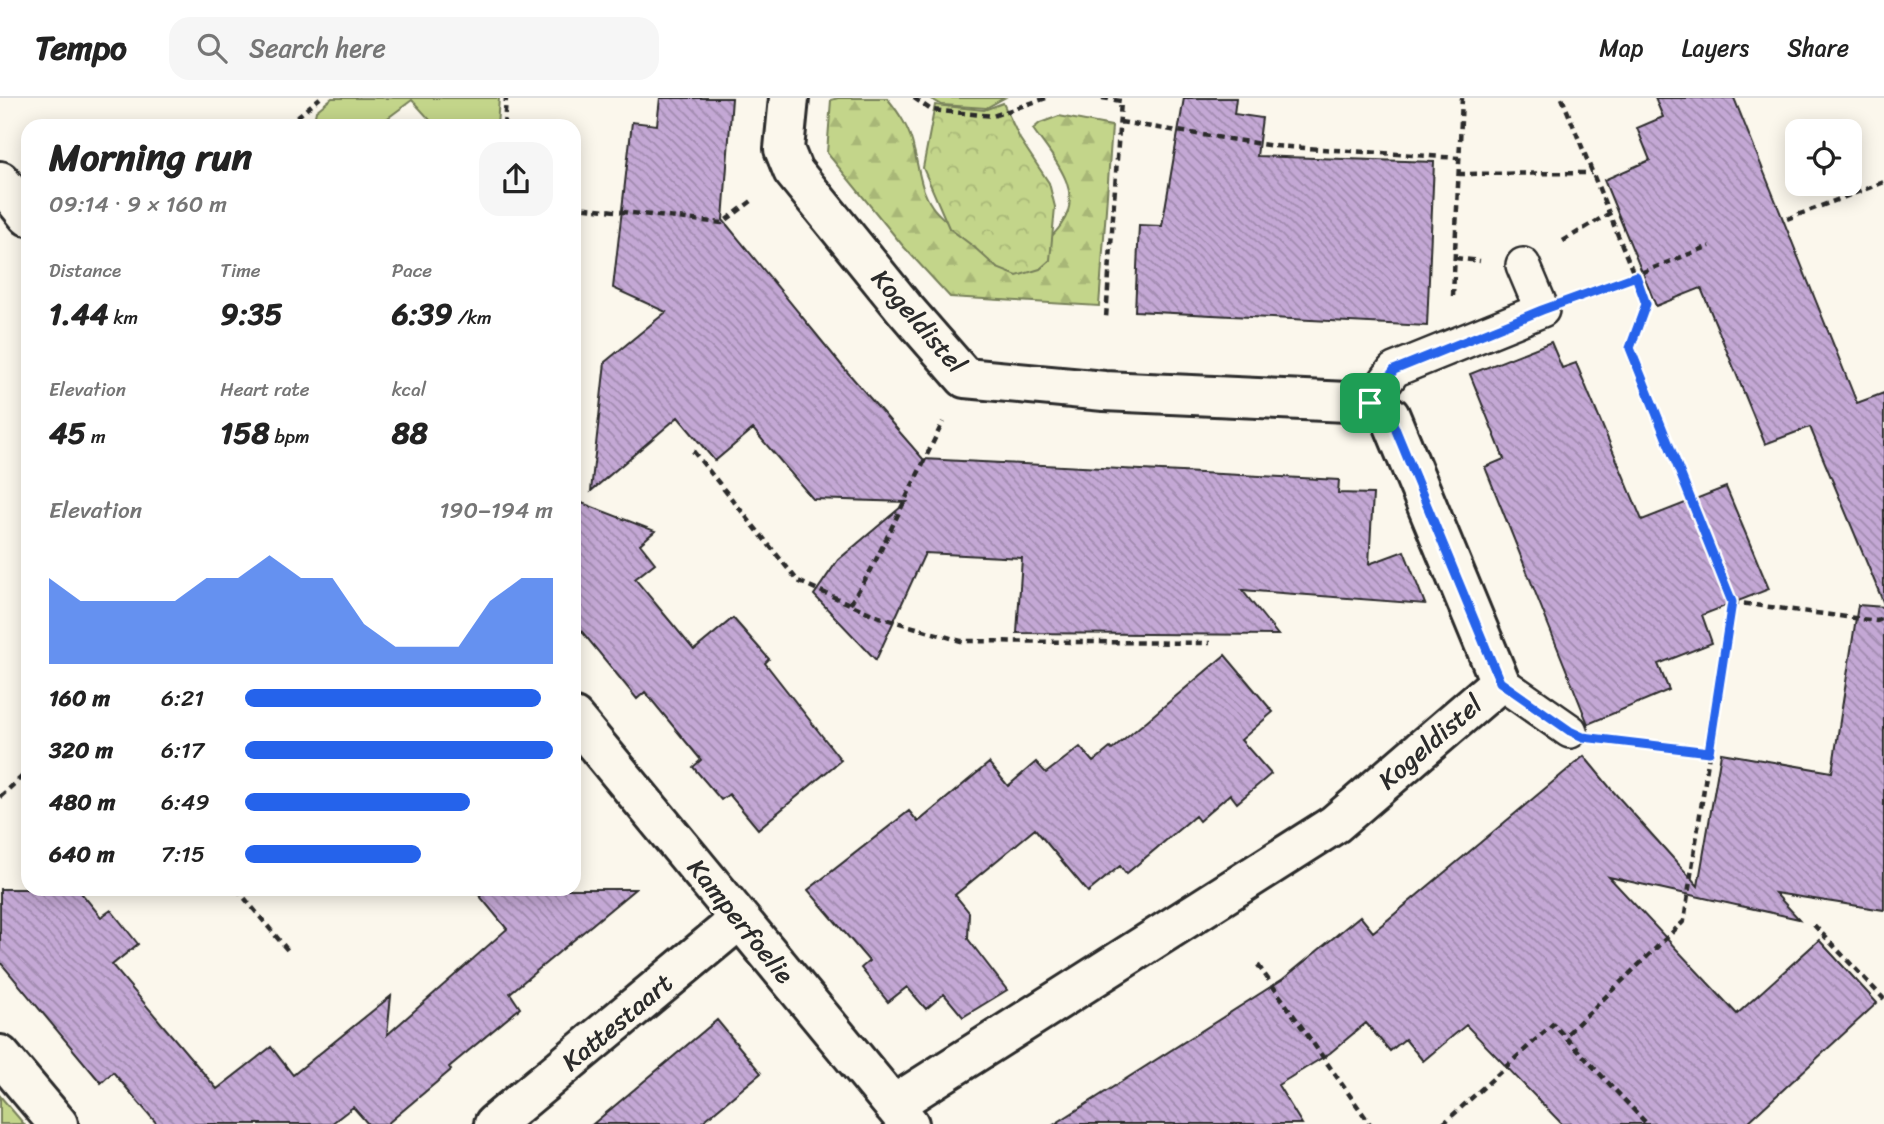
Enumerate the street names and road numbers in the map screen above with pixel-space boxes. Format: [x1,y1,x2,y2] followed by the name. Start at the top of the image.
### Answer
[860,258,979,385] street label: Kogeldistel
[1367,682,1494,801] street label: Kogeldistel
[675,848,807,995] street label: Kamperfoelie
[550,961,684,1083] street label: Kattestaart

